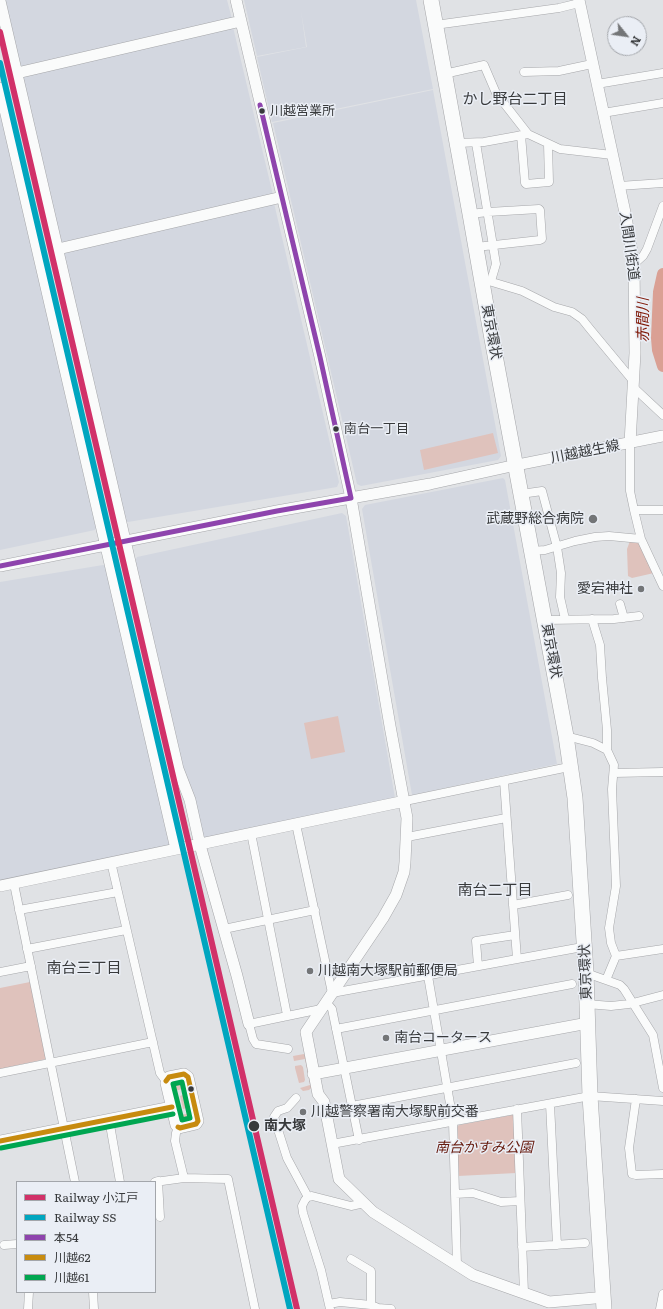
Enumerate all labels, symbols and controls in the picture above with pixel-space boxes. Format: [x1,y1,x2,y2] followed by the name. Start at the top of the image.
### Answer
[607,16,647,56] north arrow
[627,33,646,49] text: N
[463,91,567,109] district label: かし野台二丁目
[270,103,335,119] place label: 川越営業所
[257,106,267,116] marker: 川越営業所
[616,210,642,282] street label: 入間川街道
[635,298,653,342] water label: 赤間川
[478,303,504,361] street label: 東京環状
[344,421,409,437] place label: 南台一丁目
[331,424,341,434] marker: 南台一丁目
[549,437,621,467] street label: 川越越生線
[486,511,584,527] place label: 武蔵野総合病院
[587,513,599,525] marker: 武蔵野総合病院
[577,581,633,597] place label: 愛宕神社
[636,584,646,594] marker: 愛宕神社
[538,622,564,680] street label: 東京環状
[458,882,532,900] district label: 南台二丁目
[577,944,595,1000] street label: 東京環状
[47,960,121,978] district label: 南台三丁目
[318,963,458,979] place label: 川越南大塚駅前郵便局
[305,966,315,976] marker: 川越南大塚駅前郵便局
[394,1030,492,1046] place label: 南台コータース
[381,1033,391,1043] marker: 南台コータース
[186,1084,196,1094] unlabelled marker
[311,1104,479,1120] place label: 川越警察署南大塚駅前交番
[298,1107,308,1117] marker: 川越警察署南大塚駅前交番
[264,1118,306,1134] place label: 南大塚
[247,1119,261,1133] marker: 南大塚
[435,1140,533,1156] park label: 南台かすみ公園
[16,1181,156,1293] legend
[54,1188,138,1206] text: Railway 小江戸
[54,1208,117,1226] text: Railway SS
[54,1228,79,1246] text: 本54
[54,1248,91,1266] text: 川越62
[54,1268,89,1286] text: 川越61

